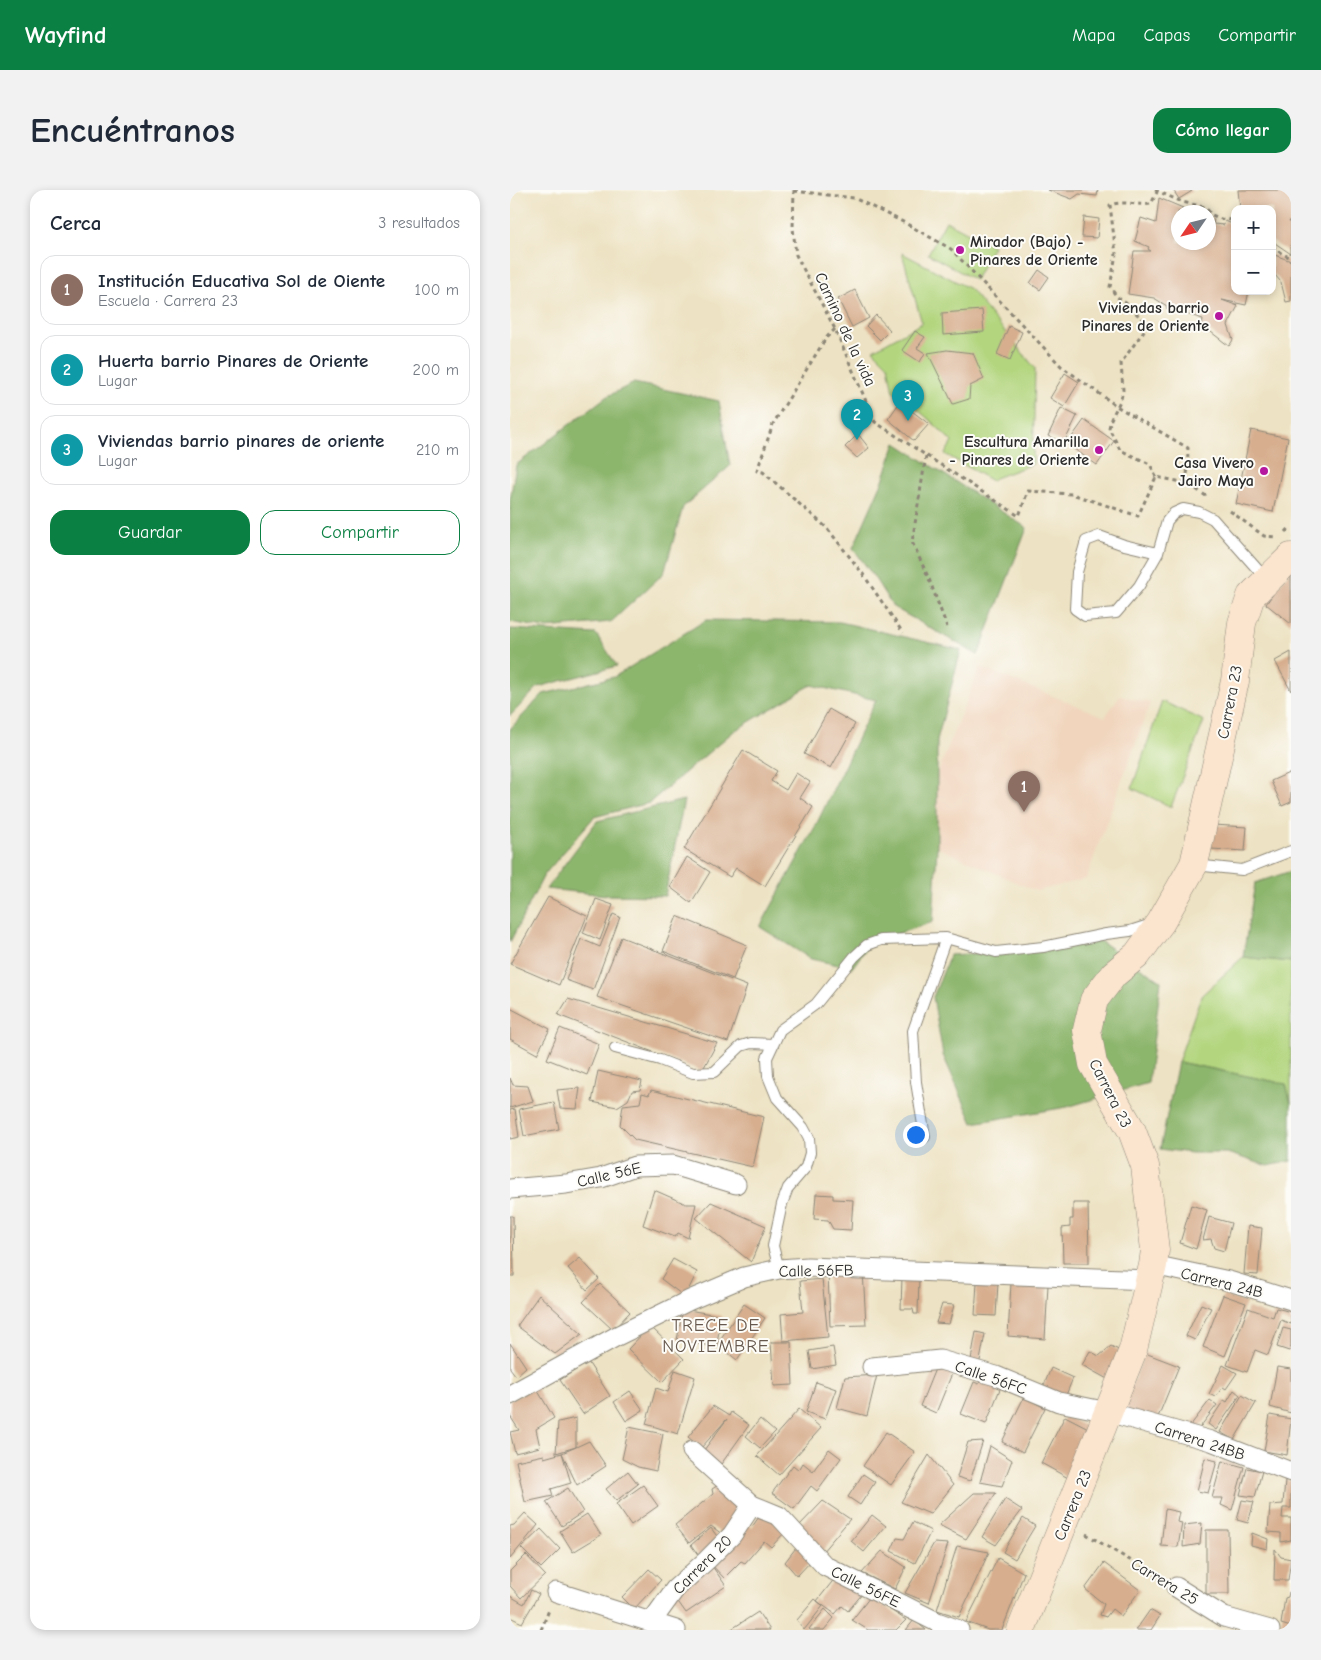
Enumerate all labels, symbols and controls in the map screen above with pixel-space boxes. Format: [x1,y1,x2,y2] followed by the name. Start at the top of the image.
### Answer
[25,21,106,49] text: Wayfind
[1072,25,1115,46] text: Mapa
[1143,25,1190,46] text: Capas
[1218,25,1296,46] text: Compartir
[1153,108,1291,153] button: Cómo llegar
[30,110,235,151] text: Encuéntranos
[1171,205,1216,250] north arrow
[1231,205,1276,295] map controls
[1231,205,1276,250] button: +
[50,211,101,235] text: Cerca
[378,214,460,232] text: 3 resultados
[970,233,1098,269] place label: Mirador (Bajo) - Pinares de Oriente
[954,244,966,256] marker: Mirador (Bajo) - Pinares de Oriente
[1231,250,1276,295] button: −
[98,270,385,292] text: Institución Educativa Sol de Oiente
[811,270,879,389] street label: Camino de la vida
[64,281,70,299] text: 1
[415,281,459,299] text: 100 m
[98,292,238,310] text: Escuela · Carrera 23
[1081,299,1209,335] place label: Viviendas barrio Pinares de Oriente
[1213,310,1225,322] marker: Viviendas barrio Pinares de Oriente
[98,350,368,372] text: Huerta barrio Pinares de Oriente
[63,361,71,379] text: 2
[413,361,459,379] text: 200 m
[98,372,137,390] text: Lugar
[892,380,924,421] pin: 3
[841,399,873,440] pin: 2
[98,430,384,452] text: Viviendas barrio pinares de oriente
[949,433,1089,469] place label: Escultura Amarilla - Pinares de Oriente
[63,441,71,459] text: 3
[416,441,459,459] text: 210 m
[1093,444,1105,456] marker: Escultura Amarilla - Pinares de Oriente
[98,452,137,470] text: Lugar
[1174,454,1254,490] place label: Casa Vivero Jairo Maya
[1258,465,1270,477] marker: Casa Vivero Jairo Maya
[50,510,250,555] button: Guardar
[260,510,460,555] button: Compartir
[1214,664,1246,741] street label: Carrera 23
[1008,771,1040,812] pin: 1
[1085,1056,1135,1131] street label: Carrera 23
[903,1122,929,1148] your location
[575,1159,643,1191] street label: Calle 56E
[778,1261,854,1281] street label: Calle 56FB
[1179,1264,1265,1302] street label: Carrera 24B
[662,1315,770,1357] district label: TRECE DE NOVIEMBRE
[953,1357,1029,1399] street label: Calle 56FC
[1152,1418,1247,1464] street label: Carrera 24BB
[1051,1467,1095,1543] street label: Carrera 23
[669,1531,736,1598] street label: Carrera 20
[1128,1555,1201,1609] street label: Carrera 25
[828,1562,903,1612] street label: Calle 56FE

